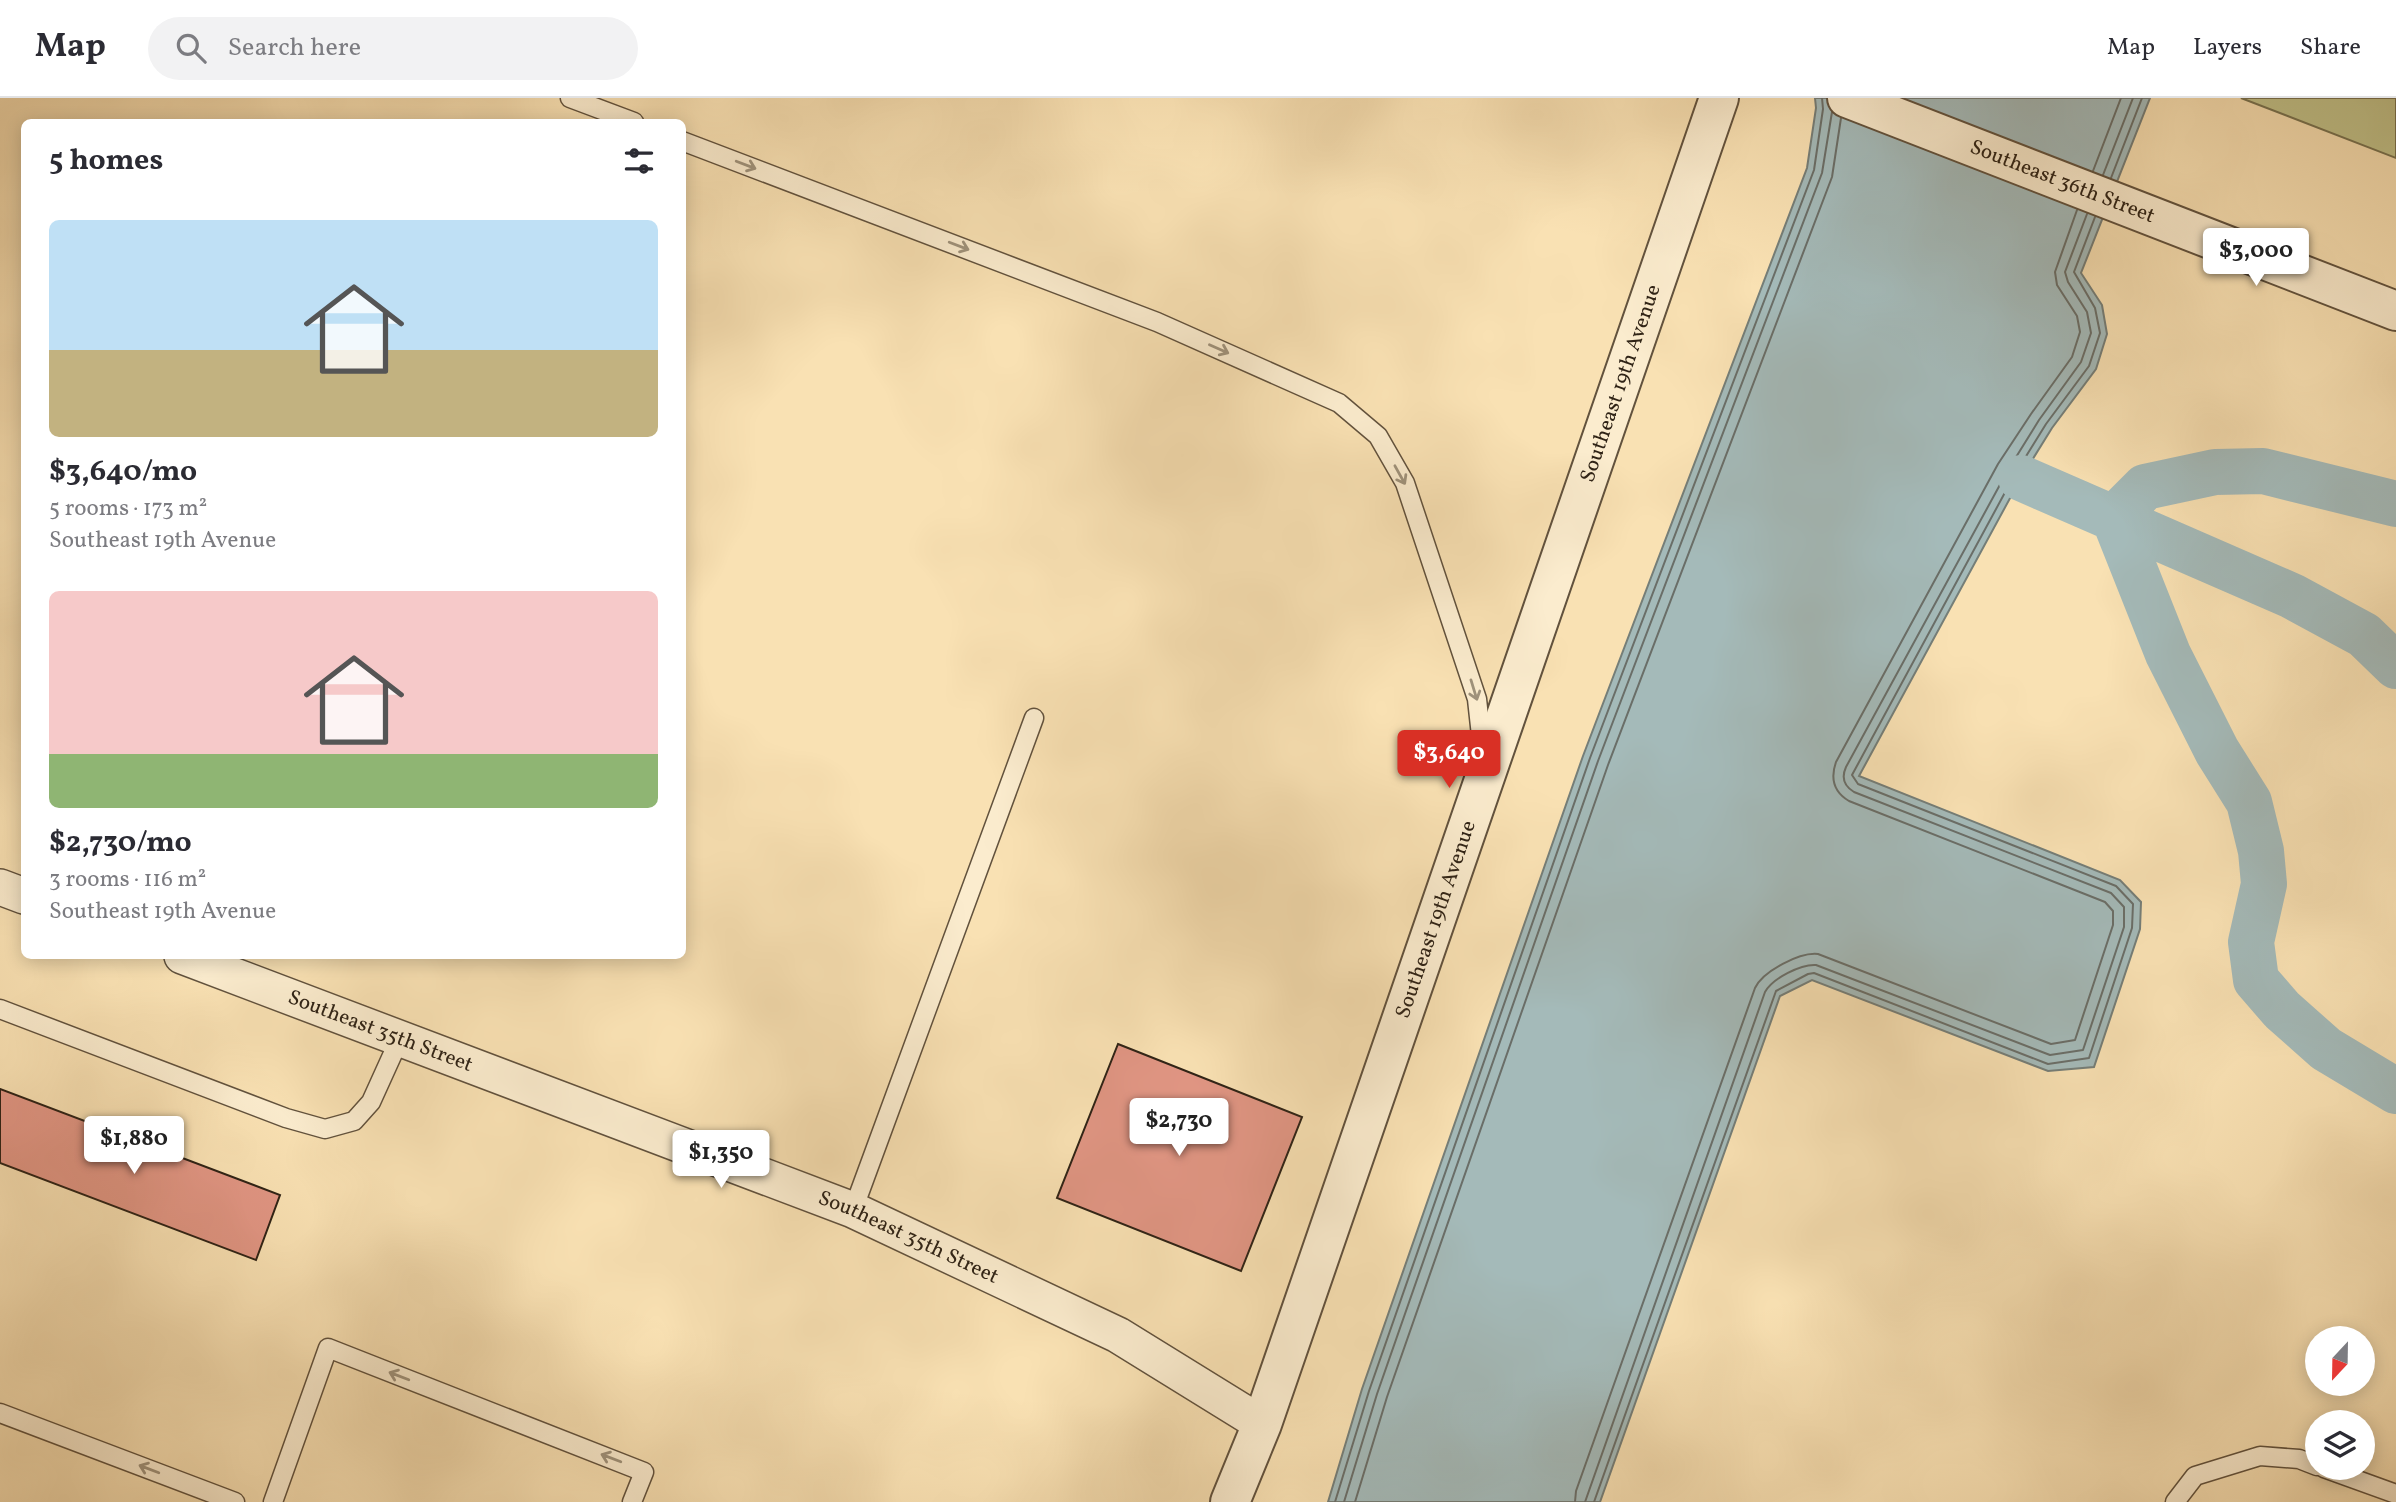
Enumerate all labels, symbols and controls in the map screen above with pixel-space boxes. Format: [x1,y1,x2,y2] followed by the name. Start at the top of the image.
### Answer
[148,17,638,80] search box
[35,25,106,71] text: Map
[172,29,210,67] icon: search
[228,30,361,66] text: Search here
[2107,31,2155,65] text: Map
[2193,31,2262,65] text: Layers
[2300,31,2361,65] text: Share
[1966,133,2159,231] street label: Southeast 36th Street
[49,140,163,182] text: 5 homes
[620,142,658,180] icon: filters
[735,160,757,173] one-way arrow
[2199,228,2313,288] pin: $3,000
[2219,235,2293,267] text: $3,000
[947,241,969,254] one-way arrow
[291,266,417,392] icon: home
[1573,281,1668,486] street label: Southeast 19th Avenue
[1208,343,1229,356] one-way arrow
[49,451,197,493] text: $3,640/mo
[1393,465,1407,485] one-way arrow
[49,493,207,525] text: 5 rooms · 173 m²
[49,525,276,557] text: Southeast 19th Avenue
[291,637,417,763] icon: home
[1469,679,1481,701] one-way arrow
[1392,730,1506,790] pin: $3,640
[1413,737,1485,769] text: $3,640
[1388,817,1483,1022] street label: Southeast 19th Avenue
[49,822,192,864] text: $2,730/mo
[49,864,206,896] text: 3 rooms · 116 m²
[49,896,276,928] text: Southeast 19th Avenue
[284,983,477,1079] street label: Southeast 35th Street
[1122,1098,1236,1158] pin: $2,730
[1146,1105,1212,1137] text: $2,730
[77,1116,191,1176] pin: $1,880
[100,1123,168,1155] text: $1,880
[664,1130,778,1190] pin: $1,350
[688,1137,754,1169] text: $1,350
[814,1184,1003,1291] street label: Southeast 35th Street
[2305,1326,2375,1396] north arrow
[2305,1326,2375,1480] map controls
[388,1368,410,1381] one-way arrow
[2305,1410,2375,1480] button: layers
[600,1451,622,1464] one-way arrow
[138,1462,160,1475] one-way arrow

